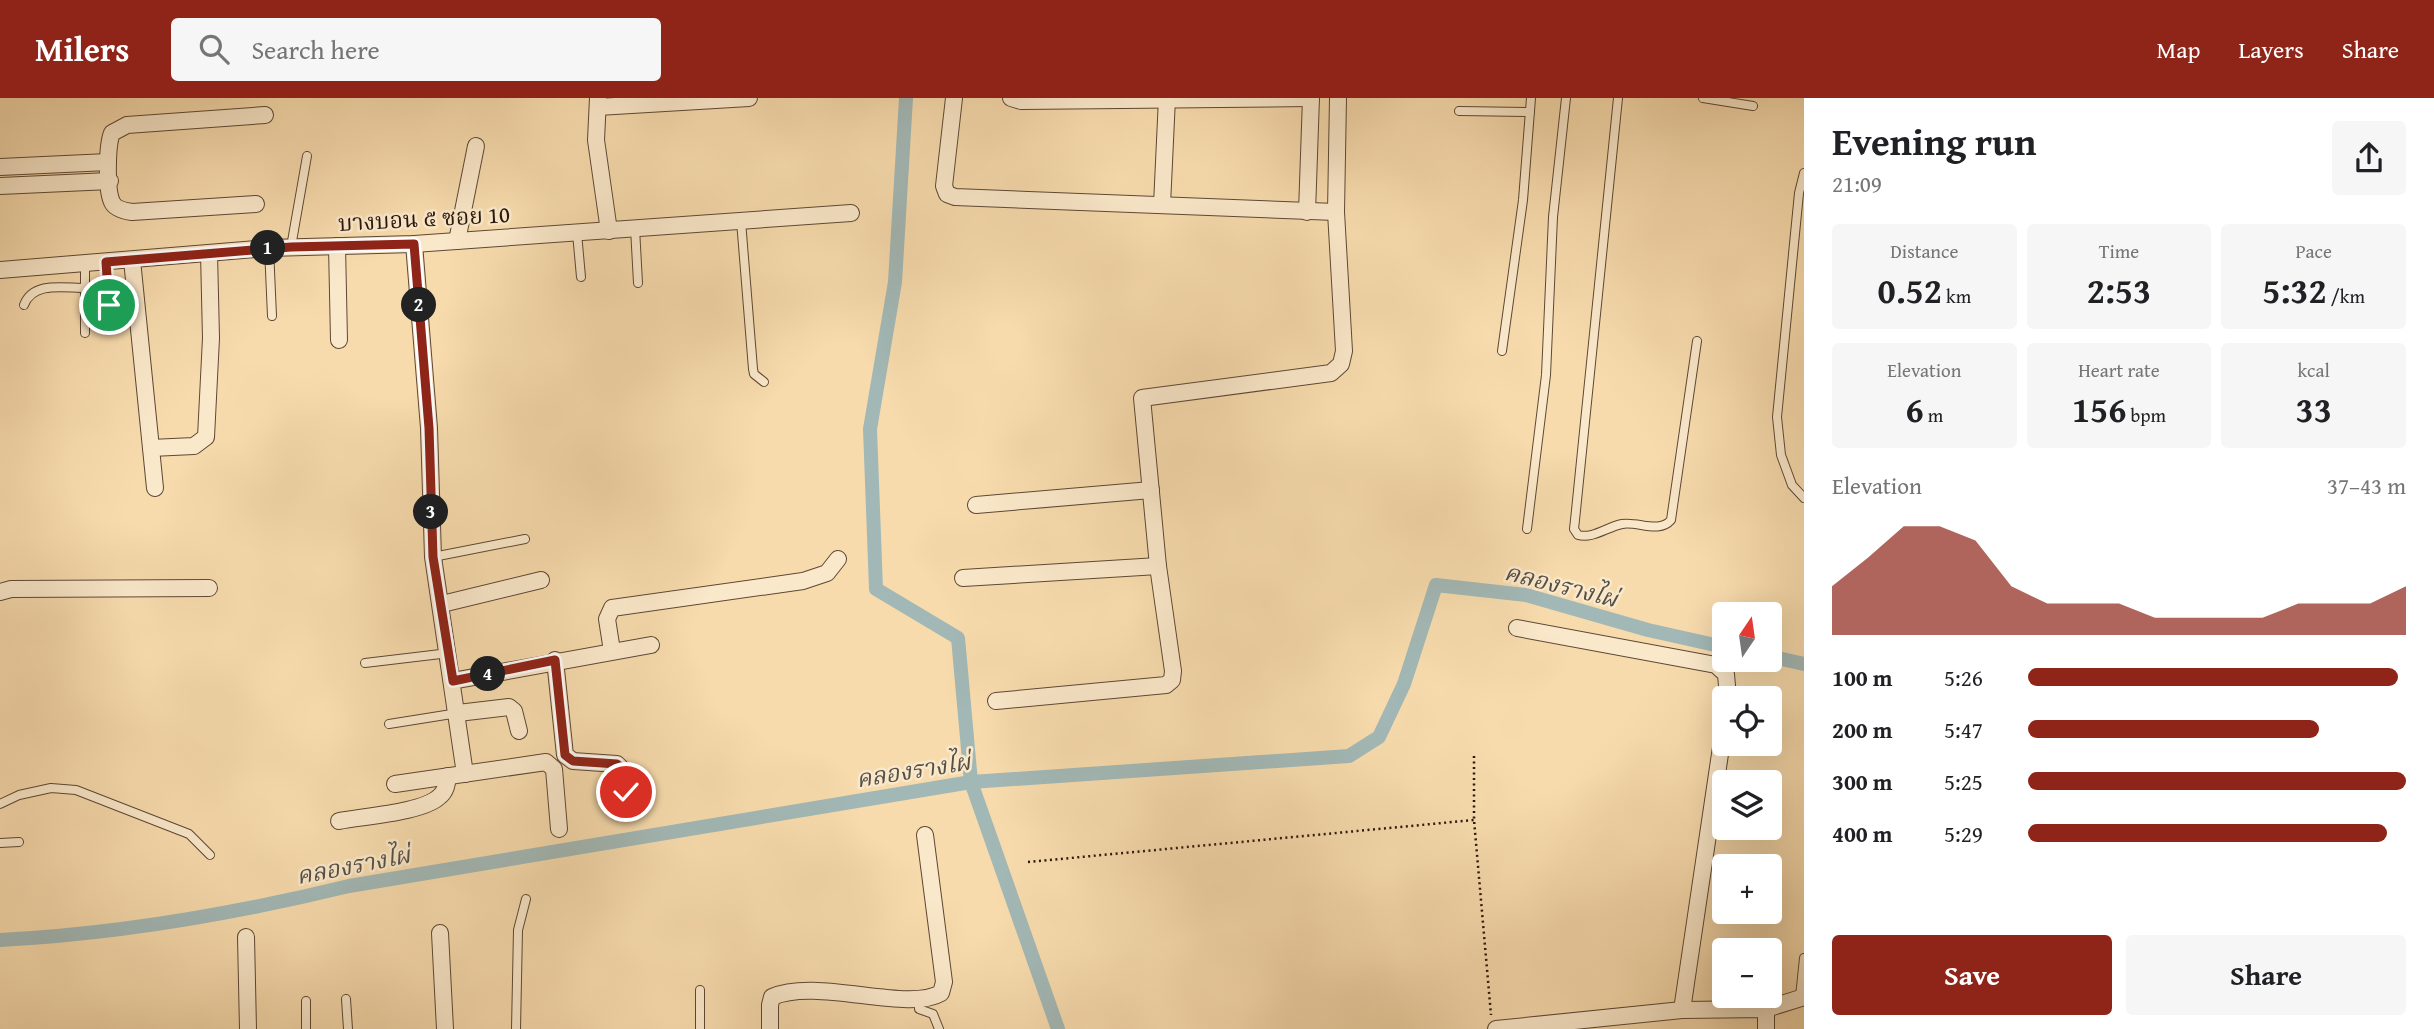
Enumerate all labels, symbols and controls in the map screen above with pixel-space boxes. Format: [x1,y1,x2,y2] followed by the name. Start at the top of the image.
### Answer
[171,18,661,81] search box
[35,25,129,73] text: Milers
[195,30,233,68] icon: search
[251,30,380,69] text: Search here
[2157,32,2200,67] text: Map
[2238,32,2304,67] text: Layers
[2342,32,2399,67] text: Share
[1832,113,2036,169] text: Evening run
[2332,121,2406,195] button: share
[1832,167,1882,200] text: 21:09
[337,197,511,239] street label: บางบอน ๕ ซอย 10
[250,230,286,266] pin: 1
[263,233,272,261] text: 1
[1890,237,1958,265] text: Distance
[2099,237,2139,265] text: Time
[2295,237,2332,265] text: Pace
[1878,265,1942,316] text: 0.52
[2087,265,2151,316] text: 2:53
[2262,265,2327,316] text: 5:32
[79,275,139,335] pin
[1942,282,1971,310] text: km
[2327,282,2365,310] text: /km
[90,286,128,324] icon: arrive
[402,288,436,322] pin: 2
[414,290,423,318] text: 2
[1887,356,1962,384] text: Elevation
[2078,356,2160,384] text: Heart rate
[2297,356,2330,384] text: kcal
[1905,384,1924,435] text: 6
[2072,384,2126,435] text: 156
[2296,384,2332,435] text: 33
[1924,401,1943,429] text: m
[2126,401,2166,429] text: bpm
[1832,469,1922,502] text: Elevation
[2327,469,2406,502] text: 37–43 m
[414,494,448,530] pin: 3
[426,497,435,525] text: 3
[1501,554,1624,617] water label: คลองรางไผ่
[1712,602,1782,672] north arrow
[1712,602,1782,1008] map controls
[470,656,505,692] pin: 4
[483,659,492,687] text: 4
[1832,661,1893,694] text: 100 m
[1944,661,1983,694] text: 5:26
[1712,686,1782,756] button: locate
[1832,713,1893,746] text: 200 m
[1944,713,1983,746] text: 5:47
[853,743,976,796] water label: คลองรางไผ่
[596,762,656,822] pin
[1832,765,1893,798] text: 300 m
[1944,765,1983,798] text: 5:25
[1712,770,1782,840] button: layers
[607,773,645,811] icon: check
[1832,817,1893,850] text: 400 m
[1944,817,1983,850] text: 5:29
[293,836,416,893] water label: คลองรางไผ่
[1712,854,1782,924] button: +
[1832,935,2112,1015] button: Save
[2126,935,2406,1015] button: Share
[1712,938,1782,1008] button: −

